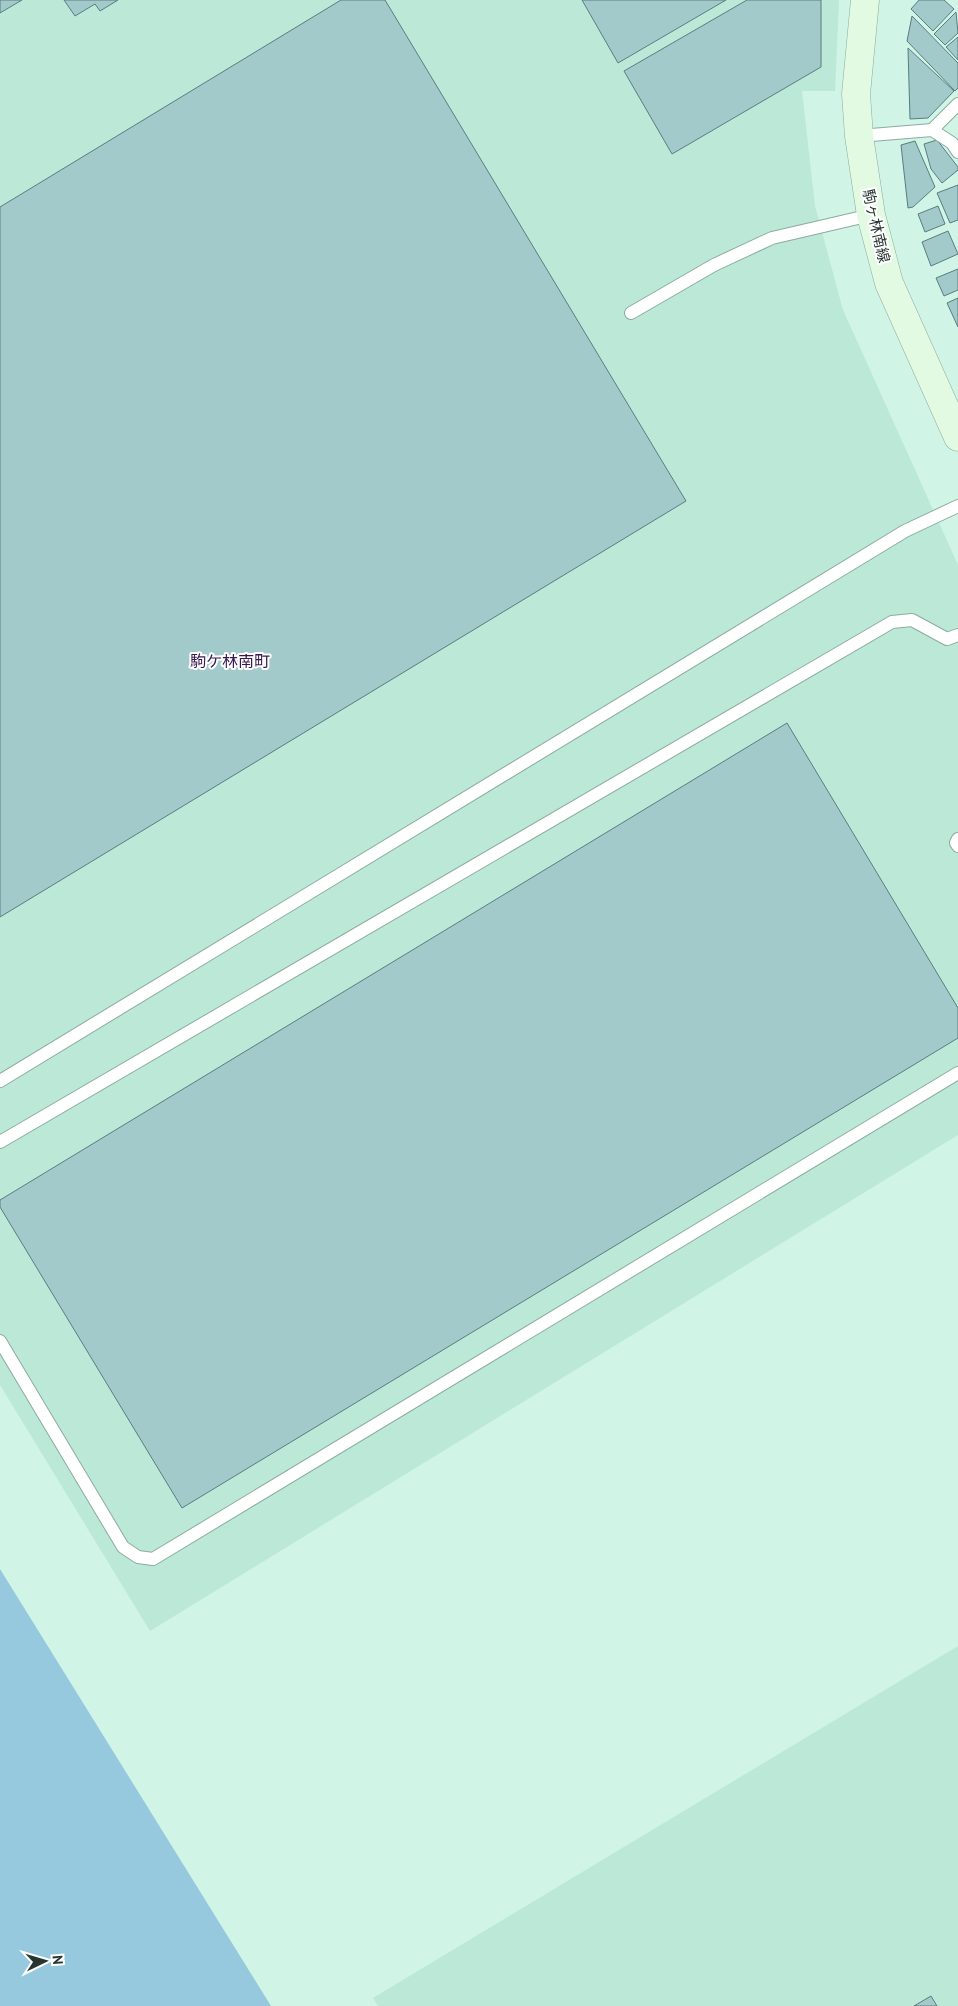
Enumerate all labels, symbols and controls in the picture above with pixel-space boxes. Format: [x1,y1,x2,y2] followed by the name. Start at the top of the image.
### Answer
[859,187,894,265] street label: 駒ヶ林南線
[190,651,270,671] district label: 駒ケ林南町
[20,1936,70,1986] north arrow
[49,1954,67,1965] text: N

